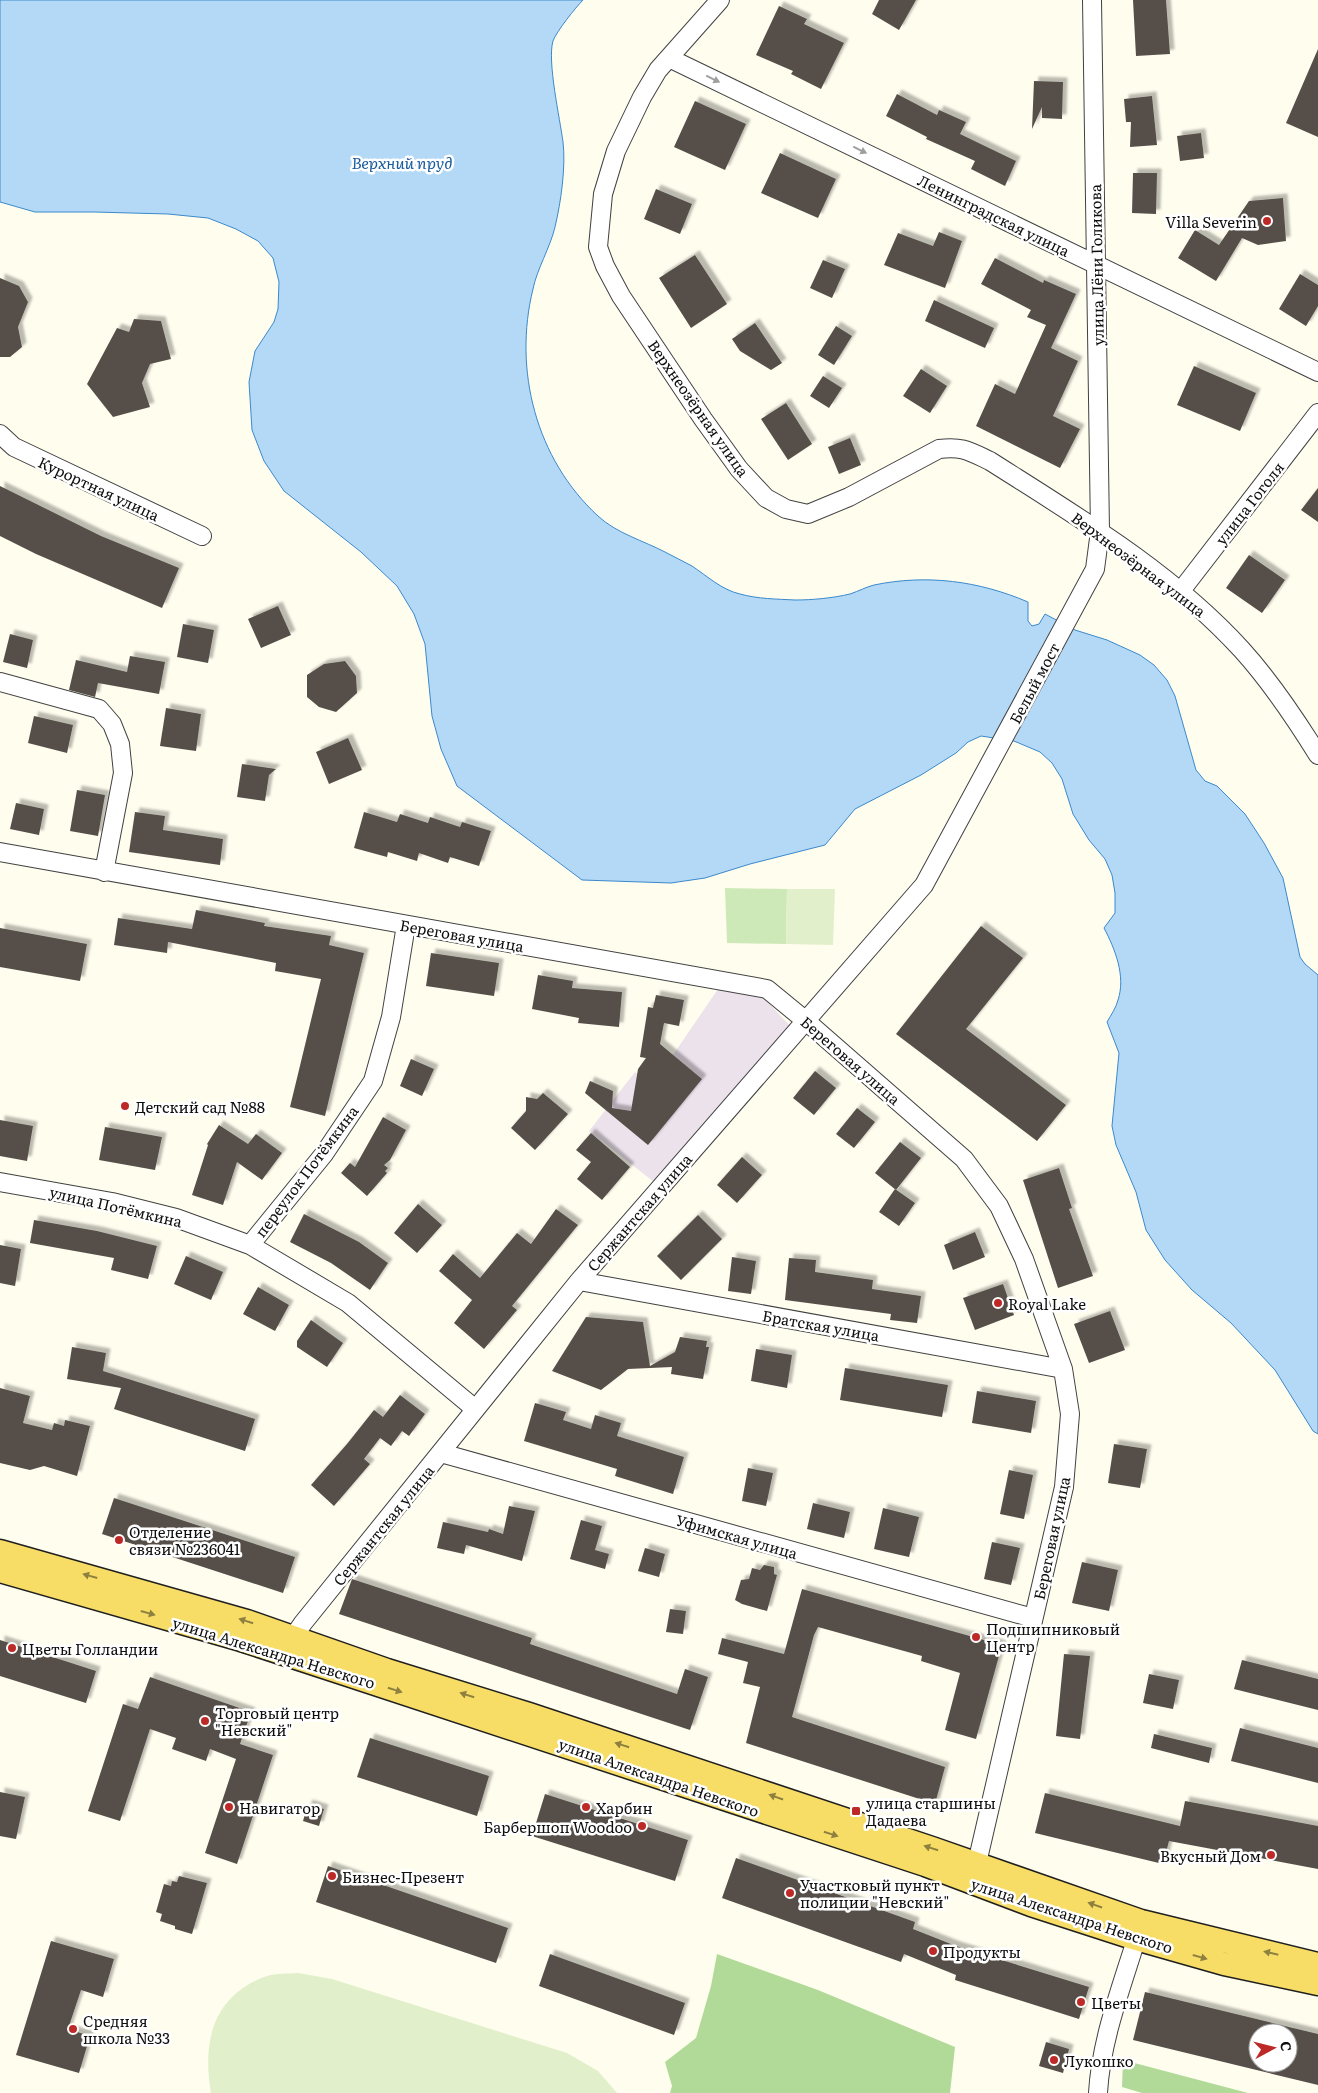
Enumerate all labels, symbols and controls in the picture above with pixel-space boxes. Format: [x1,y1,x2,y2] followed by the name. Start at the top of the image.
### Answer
[706,76,720,84] one-way arrow
[852,146,867,154] one-way arrow
[351,150,453,174] water label: Верхний пруд
[914,168,1075,262] street label: Ленинградская улица
[1083,183,1109,346] street label: улица Лёни Голикова
[1165,210,1257,233] place label: Villa Severin
[1261,215,1273,227] marker: Villa Severin
[643,335,756,482] street label: Верхнеозёрная улица
[35,450,164,527] street label: Курортная улица
[1209,456,1289,550] street label: улица Гоголя
[1067,506,1212,623] street label: Верхнеозёрная улица
[1003,638,1065,728] street label: Белый мост
[398,913,527,957] street label: Береговая улица
[796,1010,907,1110] street label: Береговая улица
[135,1095,265,1118] place label: Детский сад №88
[119,1100,131,1112] marker: Детский сад №88
[249,1100,364,1242] street label: переулок Потёмкина
[581,1147,697,1276] street label: Сержантская улица
[47,1180,186,1233] street label: улица Потёмкина
[1008,1292,1086,1315] place label: Royal Lake
[992,1297,1004,1309] marker: Royal Lake
[761,1303,882,1347] street label: Братская улица
[327,1459,440,1590] street label: Сержантская улица
[1027,1473,1075,1602] street label: Береговая улица
[673,1508,801,1565] street label: Уфимская улица
[129,1520,240,1560] place label: Отделение связи №236041
[113,1534,125,1546] marker: Отделение связи №236041
[82,1572,97,1580] one-way arrow
[140,1610,155,1618] one-way arrow
[170,1610,378,1694] street label: улица Александра Невского
[238,1617,253,1625] one-way arrow
[986,1617,1120,1657] place label: Подшипниковый Центр
[970,1631,982,1643] marker: Подшипниковый Центр
[22,1637,158,1660] place label: Цветы Голландии
[6,1642,18,1654] marker: Цветы Голландии
[388,1687,403,1694] one-way arrow
[460,1691,475,1699] one-way arrow
[215,1701,339,1741] place label: Торговый центр "Невский"
[199,1715,211,1727] marker: Торговый центр "Невский"
[556,1732,763,1822] street label: улица Александра Невского
[614,1741,629,1749] one-way arrow
[866,1791,996,1831] place label: улица старшины Дадаева
[768,1793,783,1801] one-way arrow
[239,1796,320,1819] place label: Навигатор
[596,1796,653,1819] place label: Харбин
[223,1801,235,1813] marker: Навигатор
[580,1801,592,1813] marker: Харбин
[850,1805,862,1817] marker: улица старшины Дадаева
[483,1815,632,1838] place label: Барбершоп Woodoo
[636,1820,648,1832] marker: Барбершоп Woodoo
[824,1830,839,1838] one-way arrow
[923,1843,938,1851] one-way arrow
[1160,1844,1261,1867] place label: Вкусный Дом
[1265,1849,1277,1861] marker: Вкусный Дом
[342,1865,465,1888] place label: Бизнес-Презент
[326,1870,338,1882] marker: Бизнес-Презент
[968,1871,1176,1959] street label: улица Александра Невского
[800,1873,949,1913] place label: Участковый пункт полиции "Невский"
[784,1887,796,1899] marker: Участковый пункт полиции "Невский"
[1088,1901,1103,1908] one-way arrow
[943,1940,1021,1963] place label: Продукты
[927,1945,939,1957] marker: Продукты
[1263,1949,1278,1957] one-way arrow
[1193,1953,1208,1961] one-way arrow
[1091,1991,1141,2014] place label: Цветы
[1075,1996,1087,2008] marker: Цветы
[83,2009,170,2049] place label: Средняя школа №33
[67,2023,79,2035] marker: Средняя школа №33
[1248,2023,1298,2073] north arrow
[1276,2040,1297,2052] text: С
[1064,2049,1134,2072] place label: Лукошко
[1048,2054,1060,2066] marker: Лукошко

